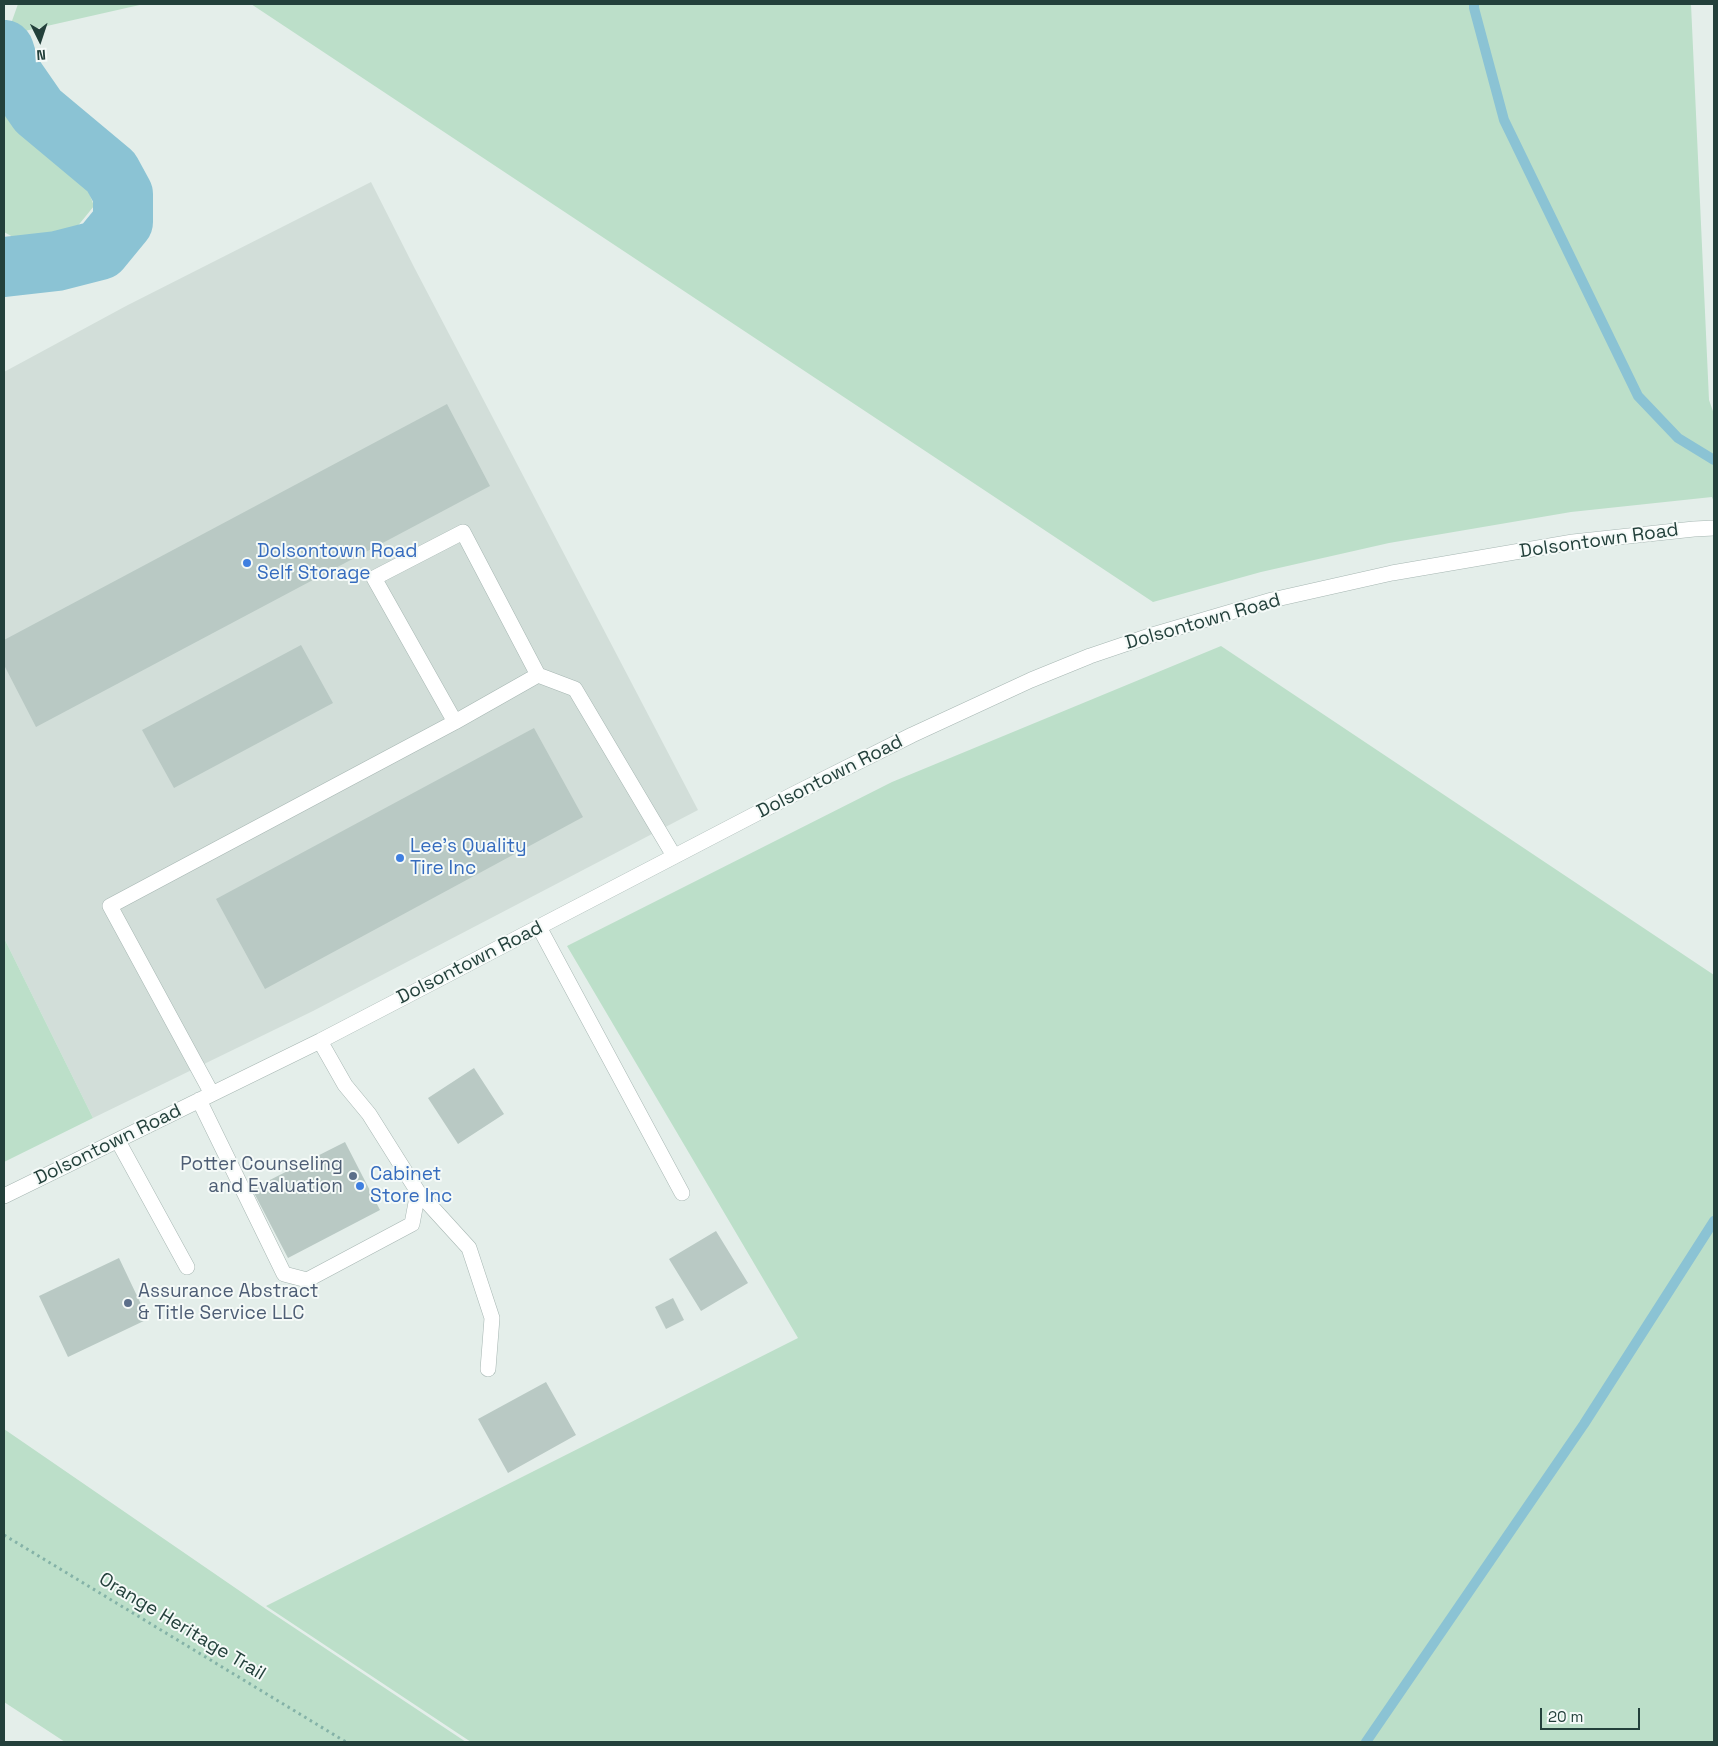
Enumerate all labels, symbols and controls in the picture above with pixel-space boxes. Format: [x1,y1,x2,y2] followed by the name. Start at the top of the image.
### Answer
[15,15,65,65] north arrow
[36,46,46,64] text: N
[1518,519,1680,563] street label: Dolsontown Road
[257,541,417,585] place label: Dolsontown Road Self Storage
[241,557,253,569] marker: Dolsontown Road Self Storage
[1123,589,1283,655] street label: Dolsontown Road
[753,730,907,824] street label: Dolsontown Road
[410,836,527,880] place label: Lee's Quality Tire Inc
[394,852,406,864] marker: Lee's Quality Tire Inc
[393,916,547,1010] street label: Dolsontown Road
[31,1100,185,1190] street label: Dolsontown Road
[180,1154,343,1198] place label: Potter Counseling and Evaluation
[370,1164,452,1208] place label: Cabinet Store Inc
[347,1170,359,1182] marker: Potter Counseling and Evaluation
[354,1180,366,1192] marker: Cabinet Store Inc
[138,1281,319,1325] place label: Assurance Abstract & Title Service LLC
[122,1297,134,1309] marker: Assurance Abstract & Title Service LLC
[94,1568,270,1686] street label: Orange Heritage Trail
[1543,1698,1643,1730] scale bar
[1548,1707,1583,1726] text: 20 m

